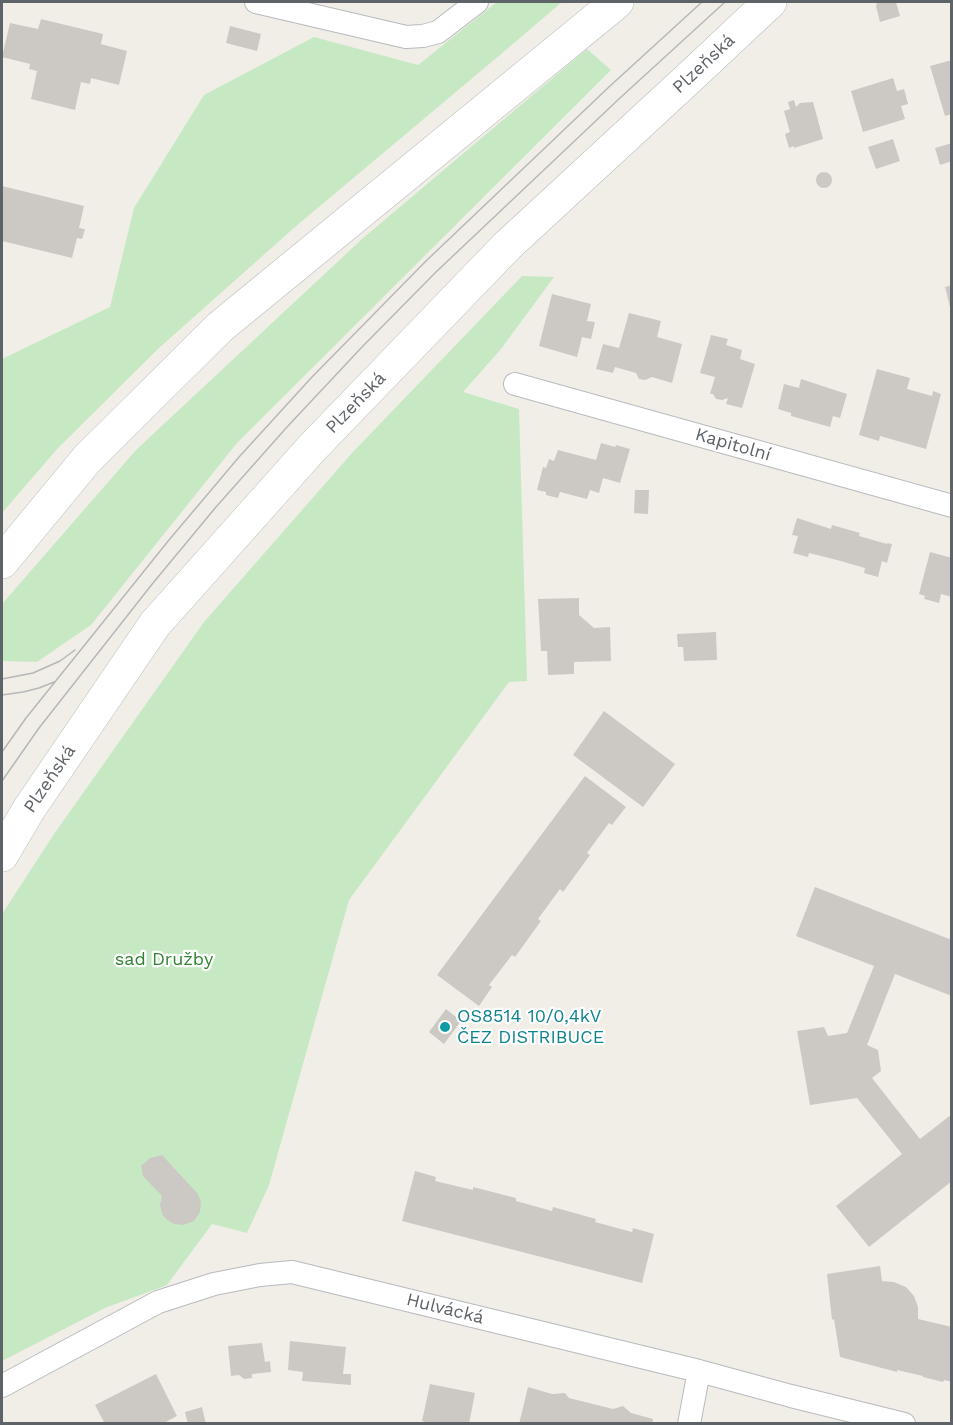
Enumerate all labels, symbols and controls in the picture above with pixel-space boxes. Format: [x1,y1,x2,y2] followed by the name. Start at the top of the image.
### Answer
[668,30,740,98] street label: Plzeňská
[321,368,391,438] street label: Plzeňská
[693,424,773,466] street label: Kapitolní
[19,741,81,817] street label: Plzeňská
[115,949,213,971] park label: sad Družby
[457,1006,604,1048] place label: OS8514 10/0,4kV ČEZ DISTRIBUCE
[438,1020,452,1034] marker: OS8514 10/0,4kV ČEZ DISTRIBUCE
[404,1289,486,1329] street label: Hulvácká

